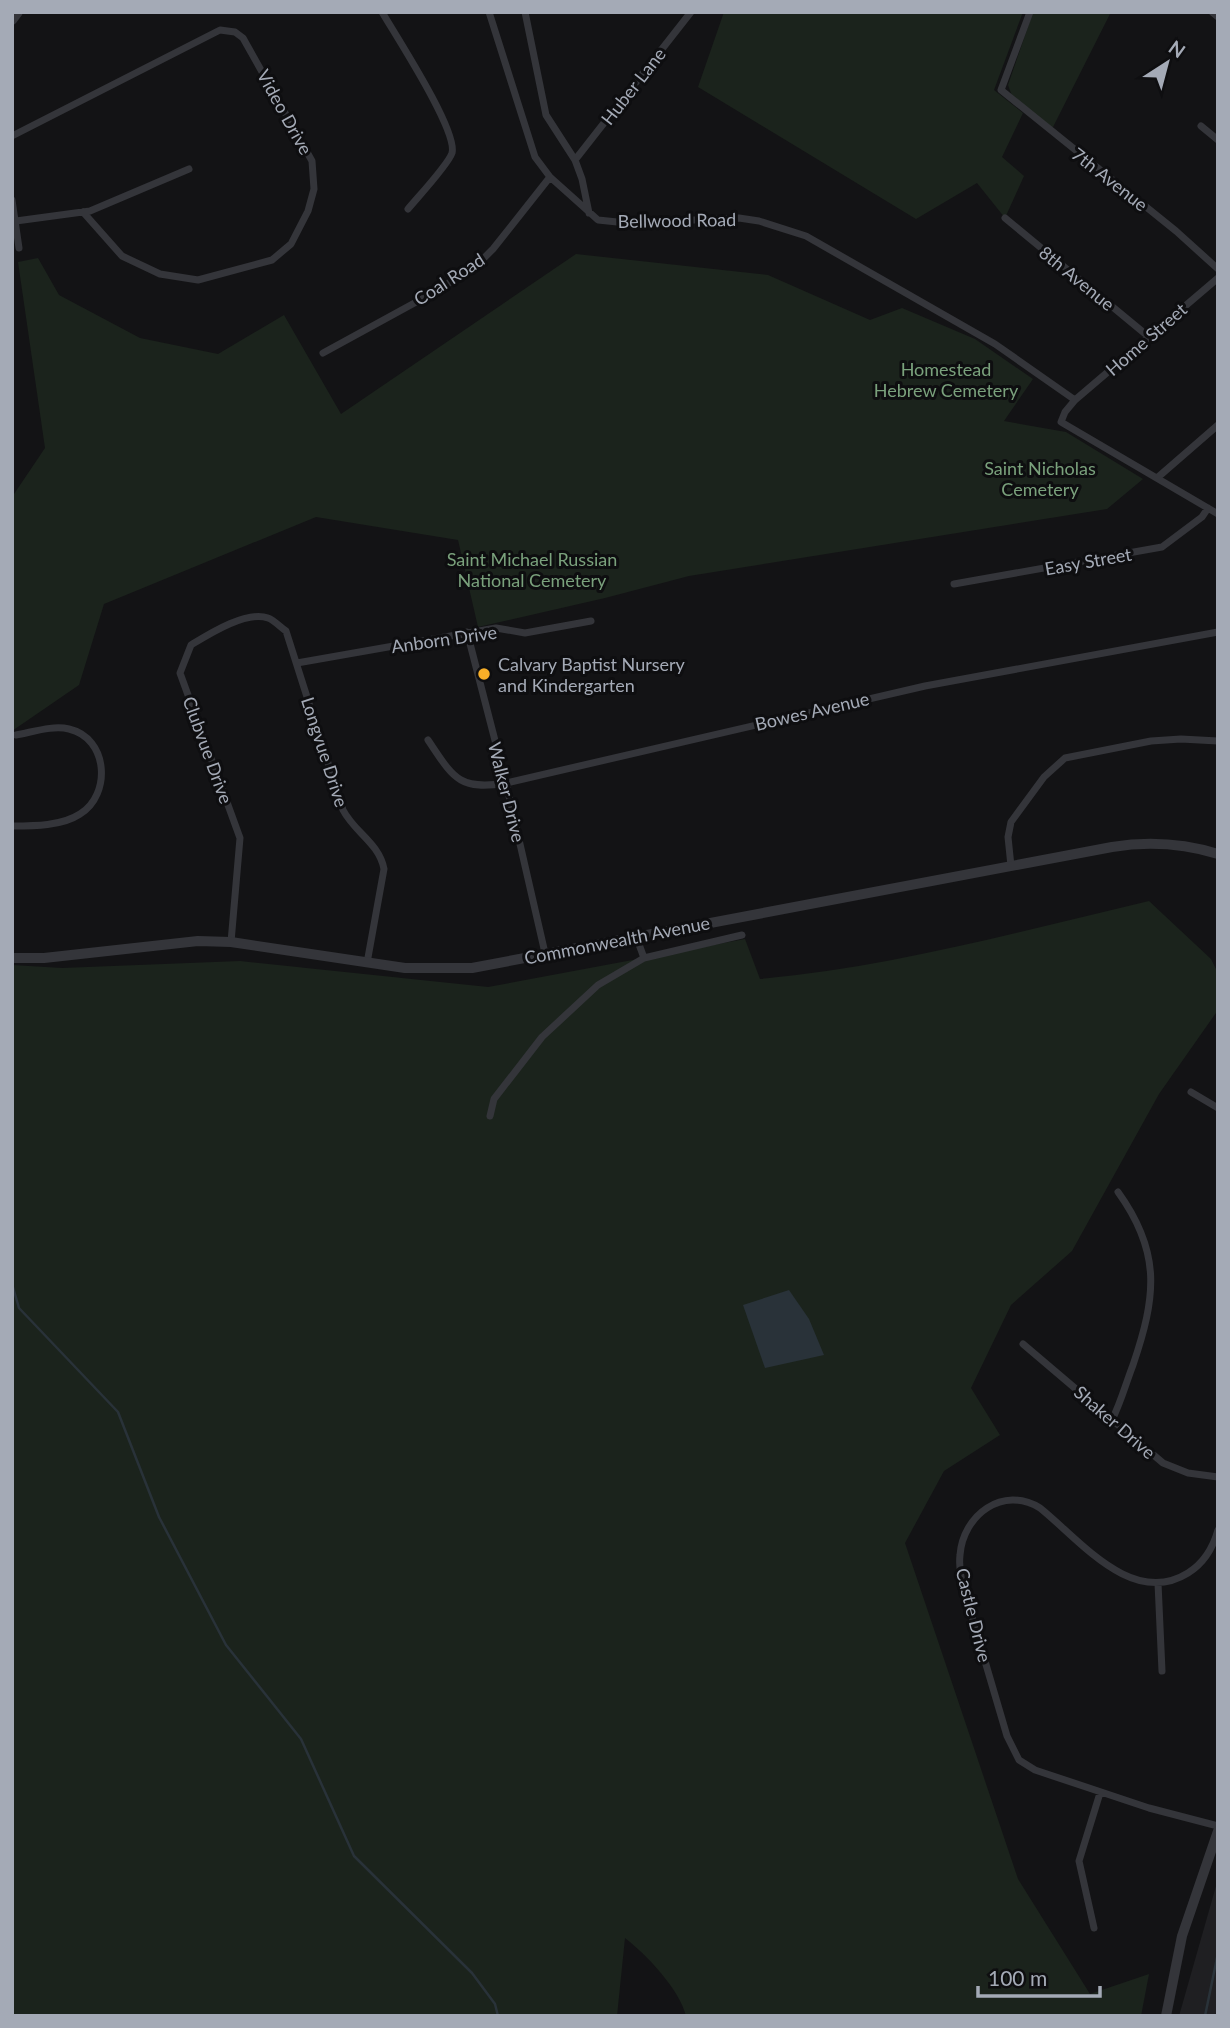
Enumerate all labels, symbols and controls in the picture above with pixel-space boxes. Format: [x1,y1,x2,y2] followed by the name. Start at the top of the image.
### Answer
[1132,28,1202,98] north arrow
[1165,35,1190,62] text: N
[596,43,670,129] street label: Huber Lane
[253,66,317,158] street label: Video Drive
[1068,142,1152,216] street label: 7th Avenue
[618,208,736,232] street label: Bellwood Road
[1035,241,1119,315] street label: 8th Avenue
[410,248,488,310] street label: Coal Road
[1101,298,1191,380] street label: Home Street
[874,358,1019,401] park label: Homestead Hebrew Cemetery
[984,457,1096,500] park label: Saint Nicholas Cemetery
[1043,542,1134,579] street label: Easy Street
[447,548,617,591] park label: Saint Michael Russian National Cemetery
[390,621,498,657] street label: Anborn Drive
[498,653,686,696] place label: Calvary Baptist Nursery and Kindergarten
[476,666,492,682] marker: Calvary Baptist Nursery and Kindergarten
[753,687,871,735] street label: Bowes Avenue
[178,693,238,807] street label: Clubvue Drive
[297,694,353,810] street label: Longvue Drive
[484,740,530,844] street label: Walker Drive
[522,911,712,969] street label: Commonwealth Avenue
[1070,1381,1160,1463] street label: Shaker Drive
[952,1566,996,1664] street label: Castle Drive
[978,1954,1100,1998] scale bar
[988,1965,1047,1990] text: 100 m

